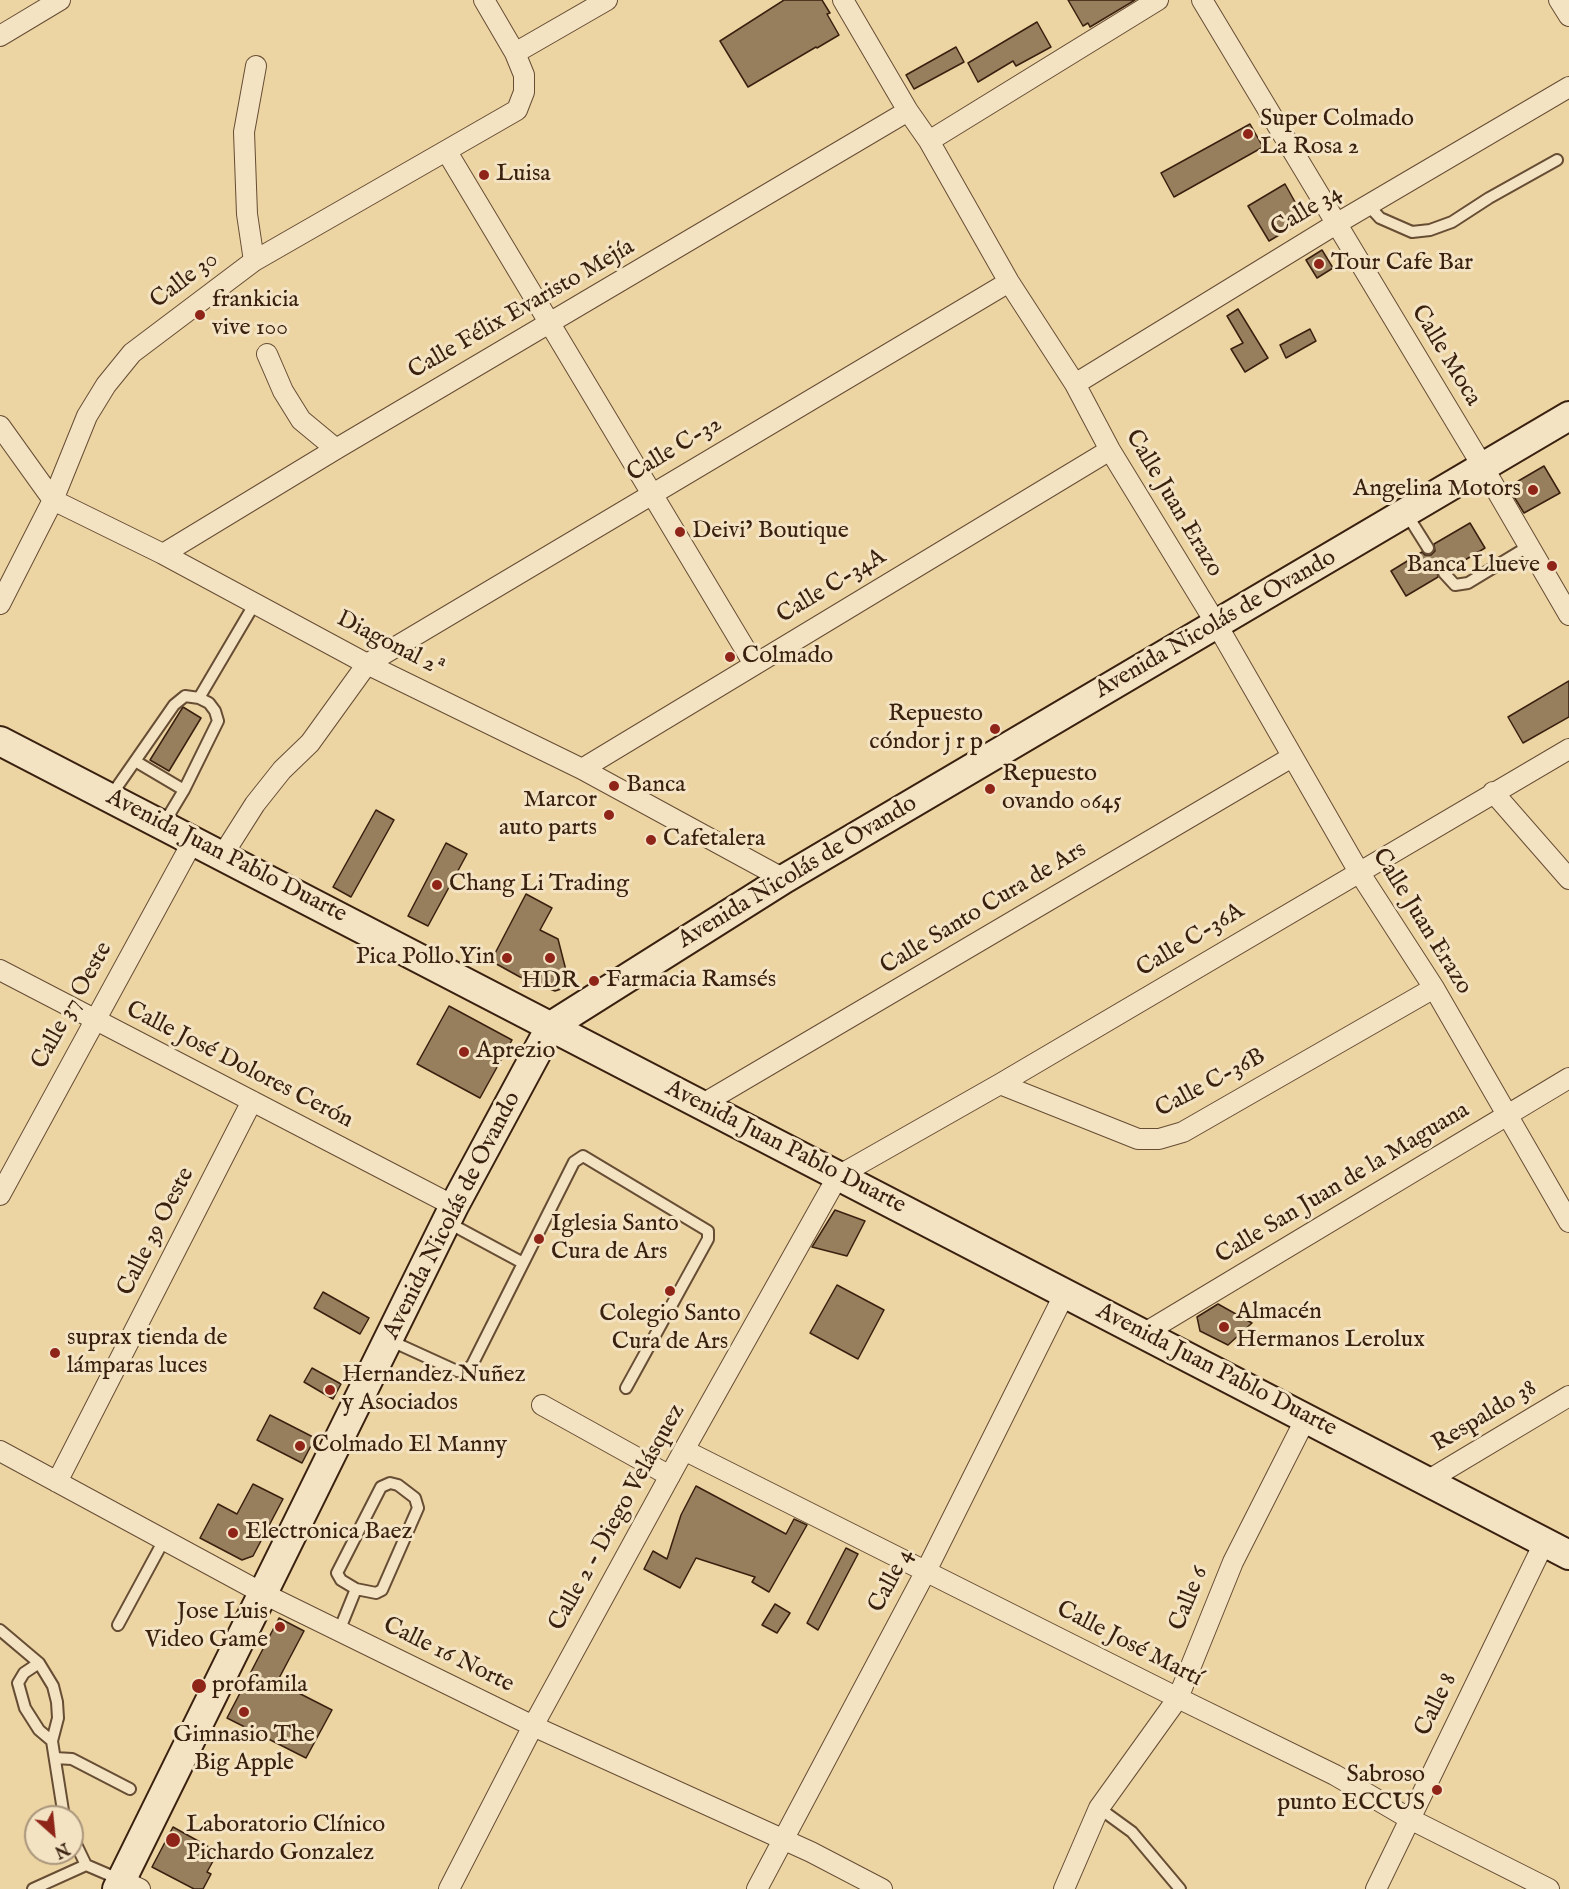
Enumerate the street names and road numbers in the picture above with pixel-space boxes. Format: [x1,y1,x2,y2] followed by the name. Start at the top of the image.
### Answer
[1266,180,1348,244] street label: Calle 34
[404,234,640,386] street label: Calle Félix Evaristo Mejía
[145,246,225,316] street label: Calle 30
[1404,300,1486,412] street label: Calle Moca
[622,411,728,489] street label: Calle C-32
[1118,425,1228,583] street label: Calle Juan Erazo
[772,543,892,631] street label: Calle C-34A
[1090,544,1342,706] street label: Avenida Nicolás de Ovando
[331,606,449,684] street label: Diagonal 2ª
[101,784,351,930] street label: Avenida Juan Pablo Duarte
[673,790,923,956] street label: Avenida Nicolás de Ovando
[876,836,1092,982] street label: Calle Santo Cura de Ars
[1365,844,1477,1000] street label: Calle Juan Erazo
[1132,898,1250,984] street label: Calle C-36A
[26,937,120,1075] street label: Calle 37 Oeste
[121,996,357,1136] street label: Calle José Dolores Cerón
[1151,1043,1271,1125] street label: Calle C-36B
[660,1075,910,1221] street label: Avenida Juan Pablo Duarte
[378,1087,528,1345] street label: Avenida Nicolás de Ovando
[1211,1097,1475,1271] street label: Calle San Juan de la Maguana
[112,1163,202,1301] street label: Calle 39 Oeste
[1091,1298,1341,1444] street label: Avenida Juan Pablo Duarte
[1428,1375,1542,1459] street label: Respaldo 38
[544,1400,692,1636] street label: Calle 2 - Diego Velásquez
[863,1544,921,1618] street label: Calle 4
[1164,1563,1216,1635] street label: Calle 6
[1051,1596,1207,1694] street label: Calle José Martí
[378,1612,518,1700] street label: Calle 16 Norte
[1410,1669,1464,1741] street label: Calle 8

